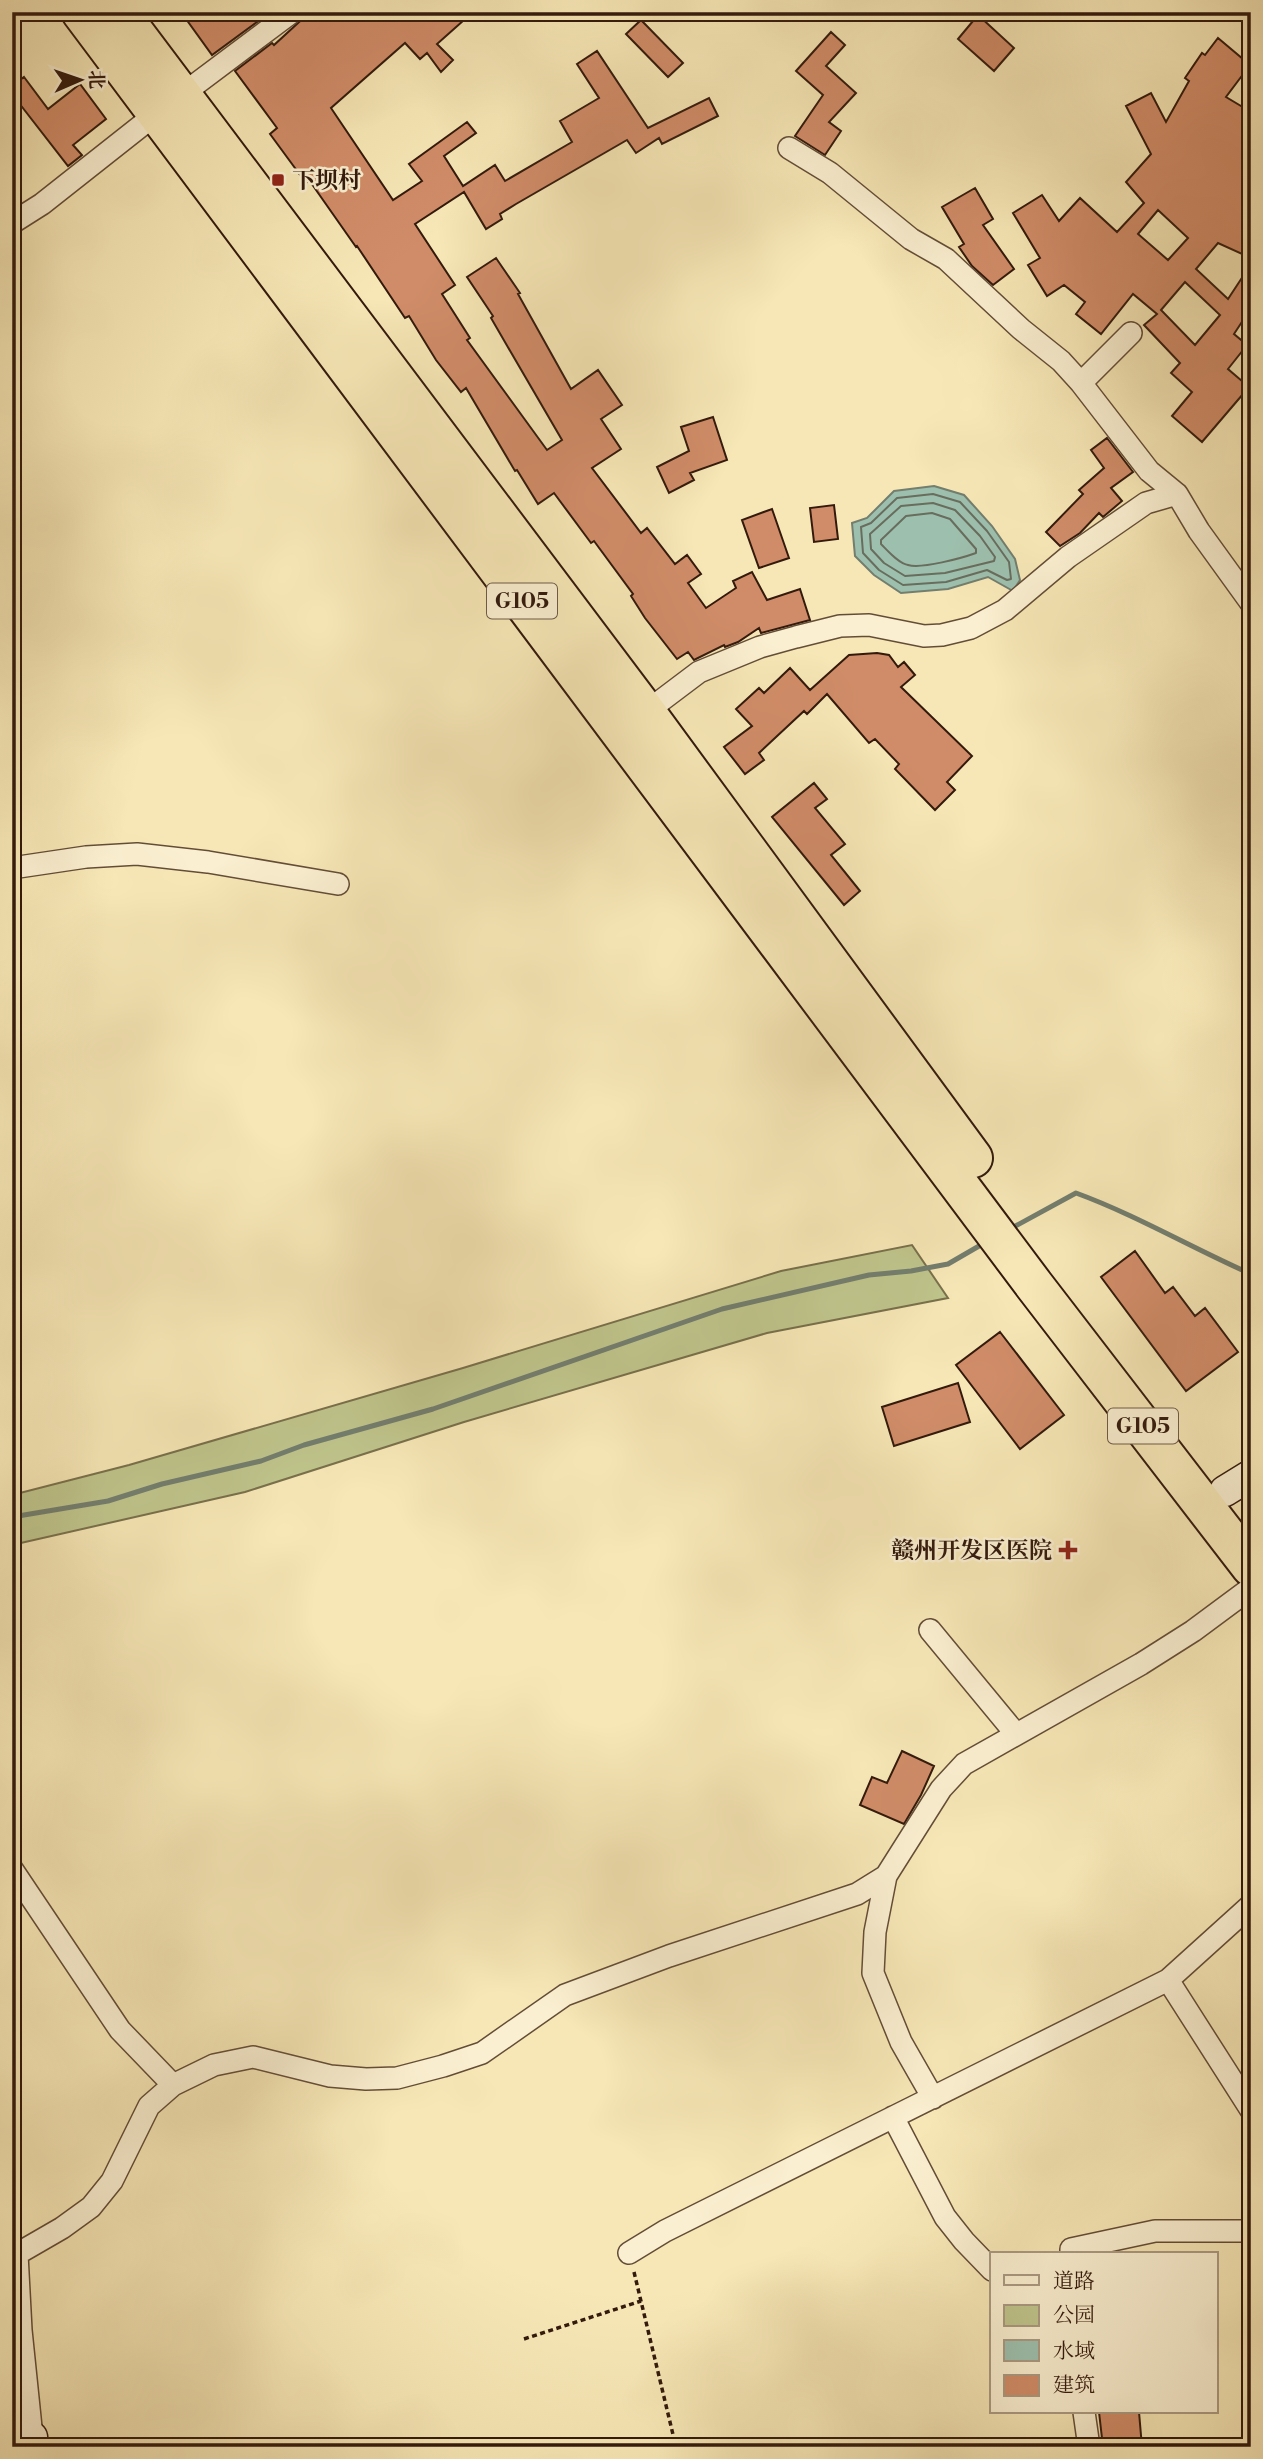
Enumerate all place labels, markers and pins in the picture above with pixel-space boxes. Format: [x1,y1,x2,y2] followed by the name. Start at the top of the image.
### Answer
[292,167,361,195] place label: 下坝村
[270,172,286,188] marker: 下坝村
[891,1537,1052,1565] place label: 赣州开发区医院
[1058,1540,1078,1560] marker: 赣州开发区医院

